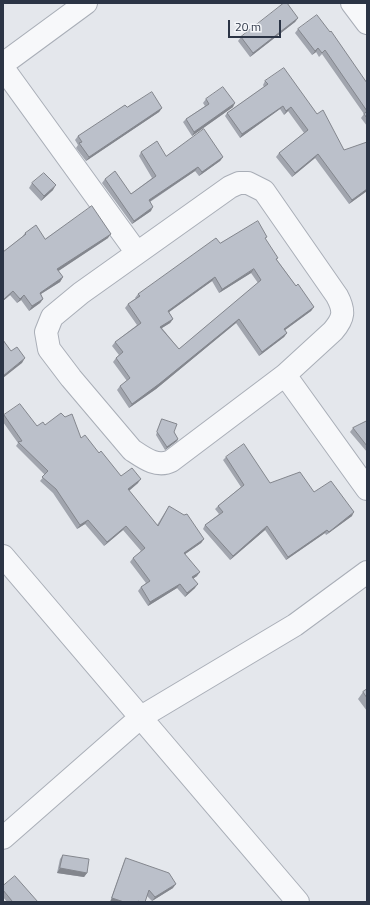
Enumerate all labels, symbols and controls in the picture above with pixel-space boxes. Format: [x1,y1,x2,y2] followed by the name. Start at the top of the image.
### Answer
[230,12,283,38] scale bar
[235,17,261,36] text: 20 m

